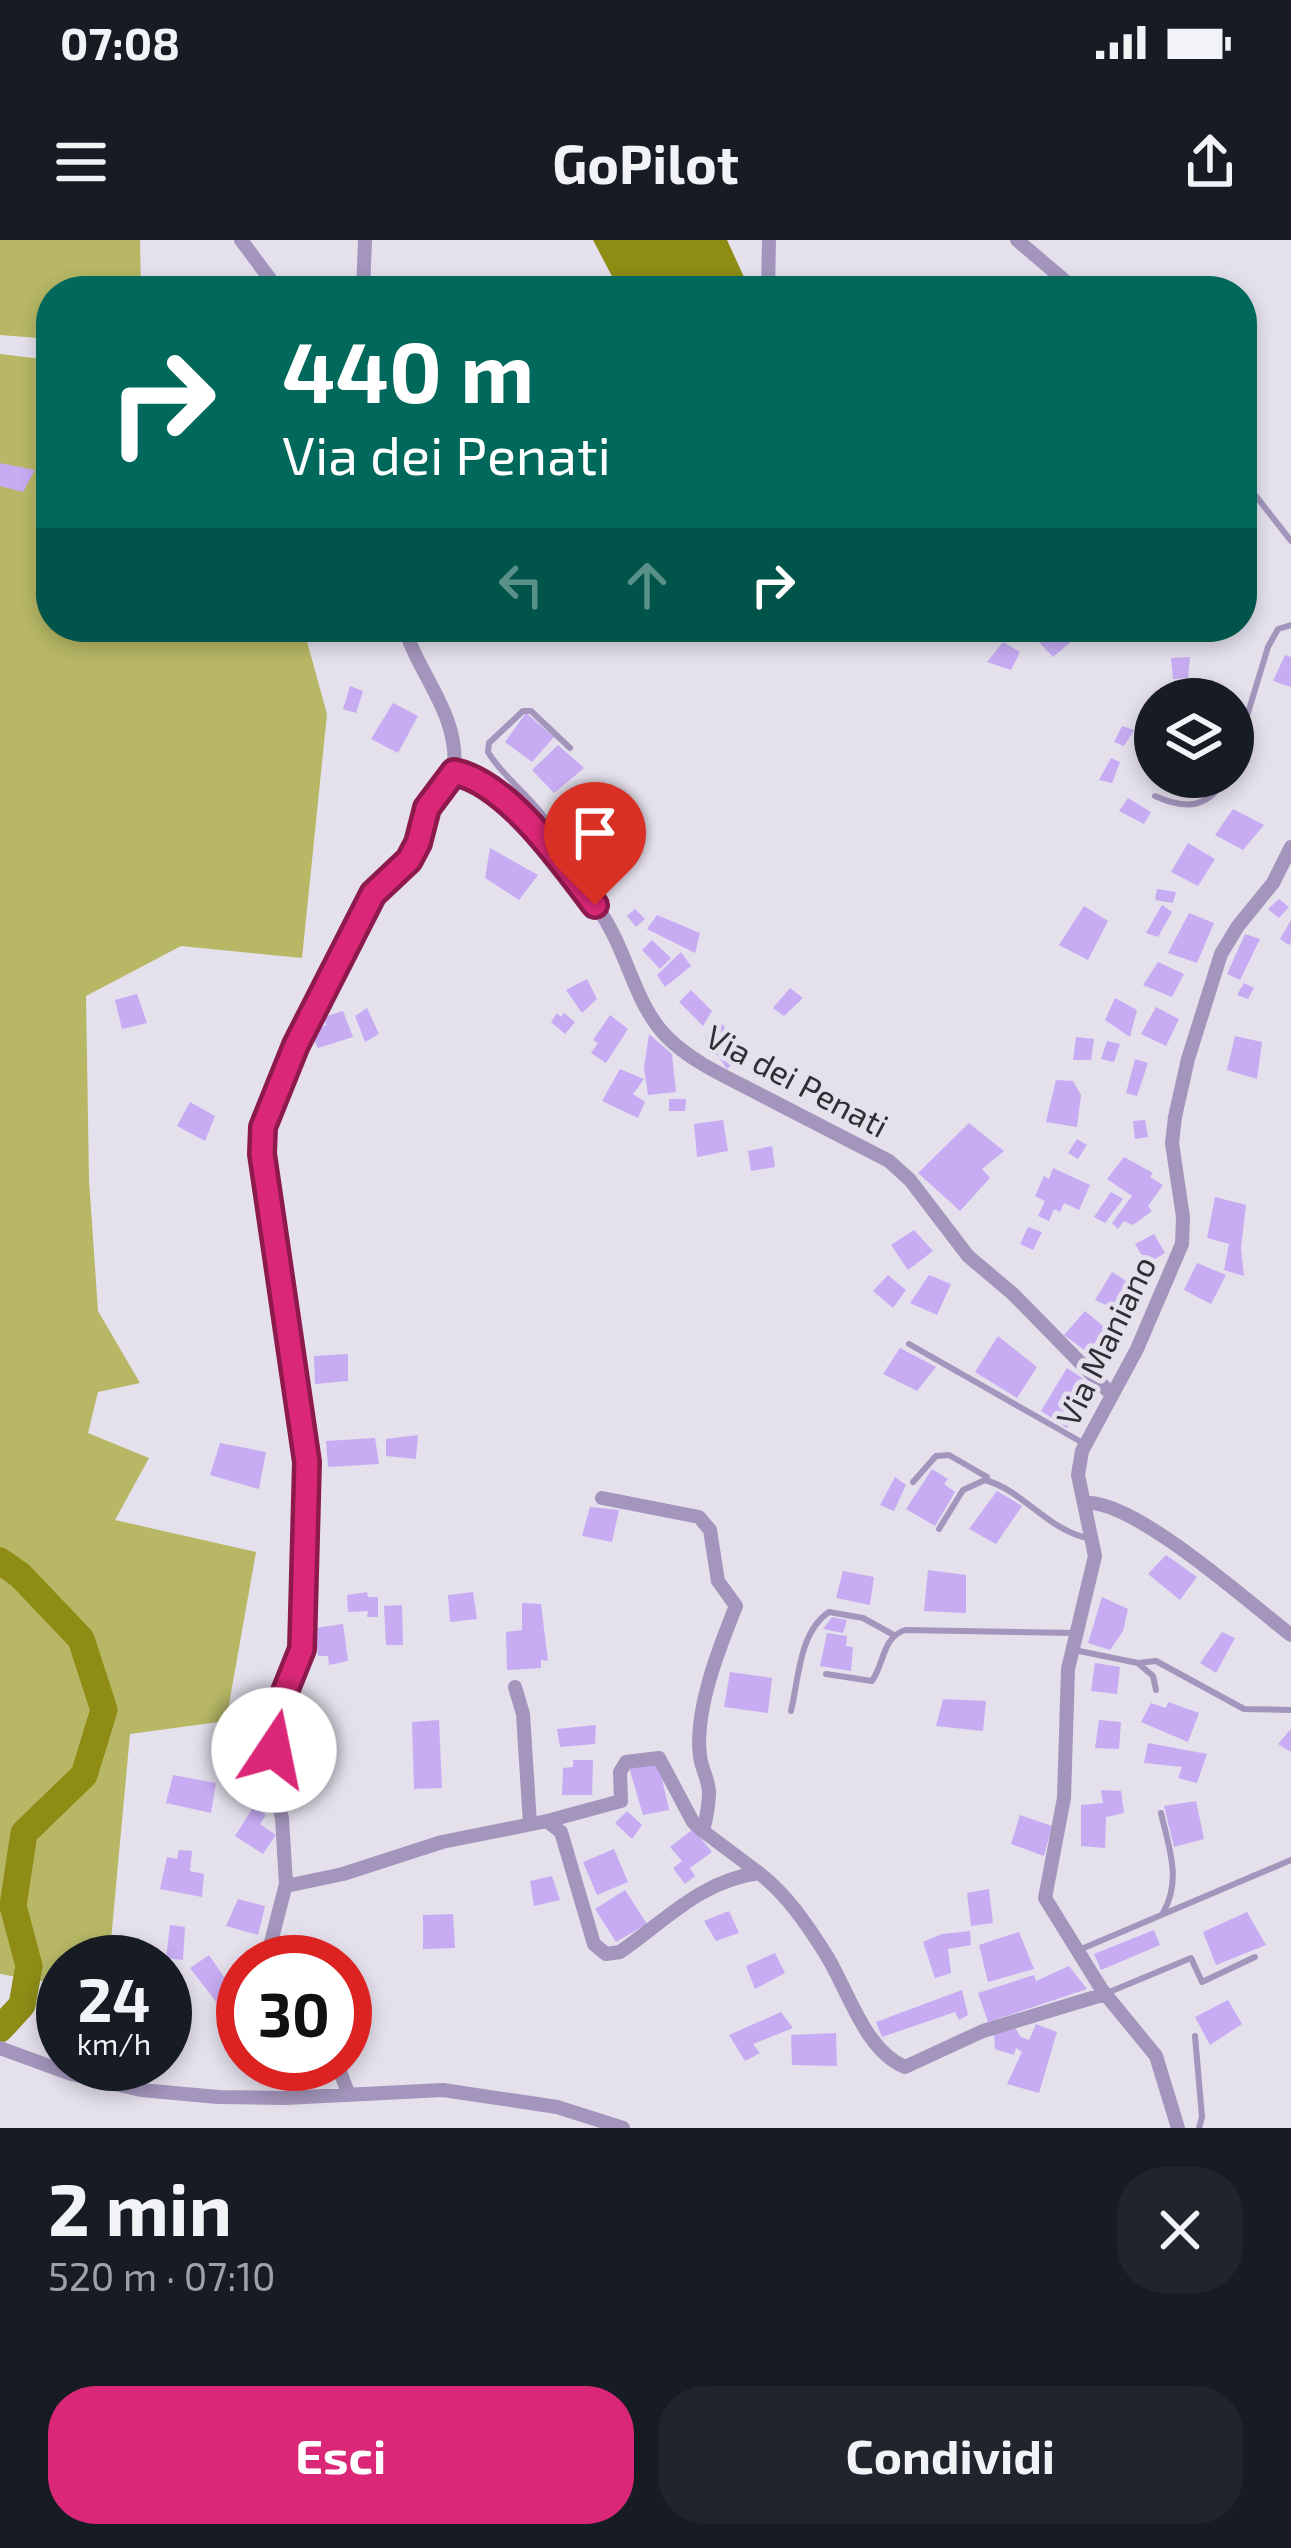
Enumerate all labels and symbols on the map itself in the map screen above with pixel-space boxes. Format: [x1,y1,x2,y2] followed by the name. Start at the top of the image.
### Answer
[544,782,646,905] pin
[699,1015,896,1145] street label: Via dei Penati
[1047,1249,1163,1432] street label: Via Maniano
[211,1687,337,1813] position arrow
[216,1935,372,2091] speed limit sign: 30

